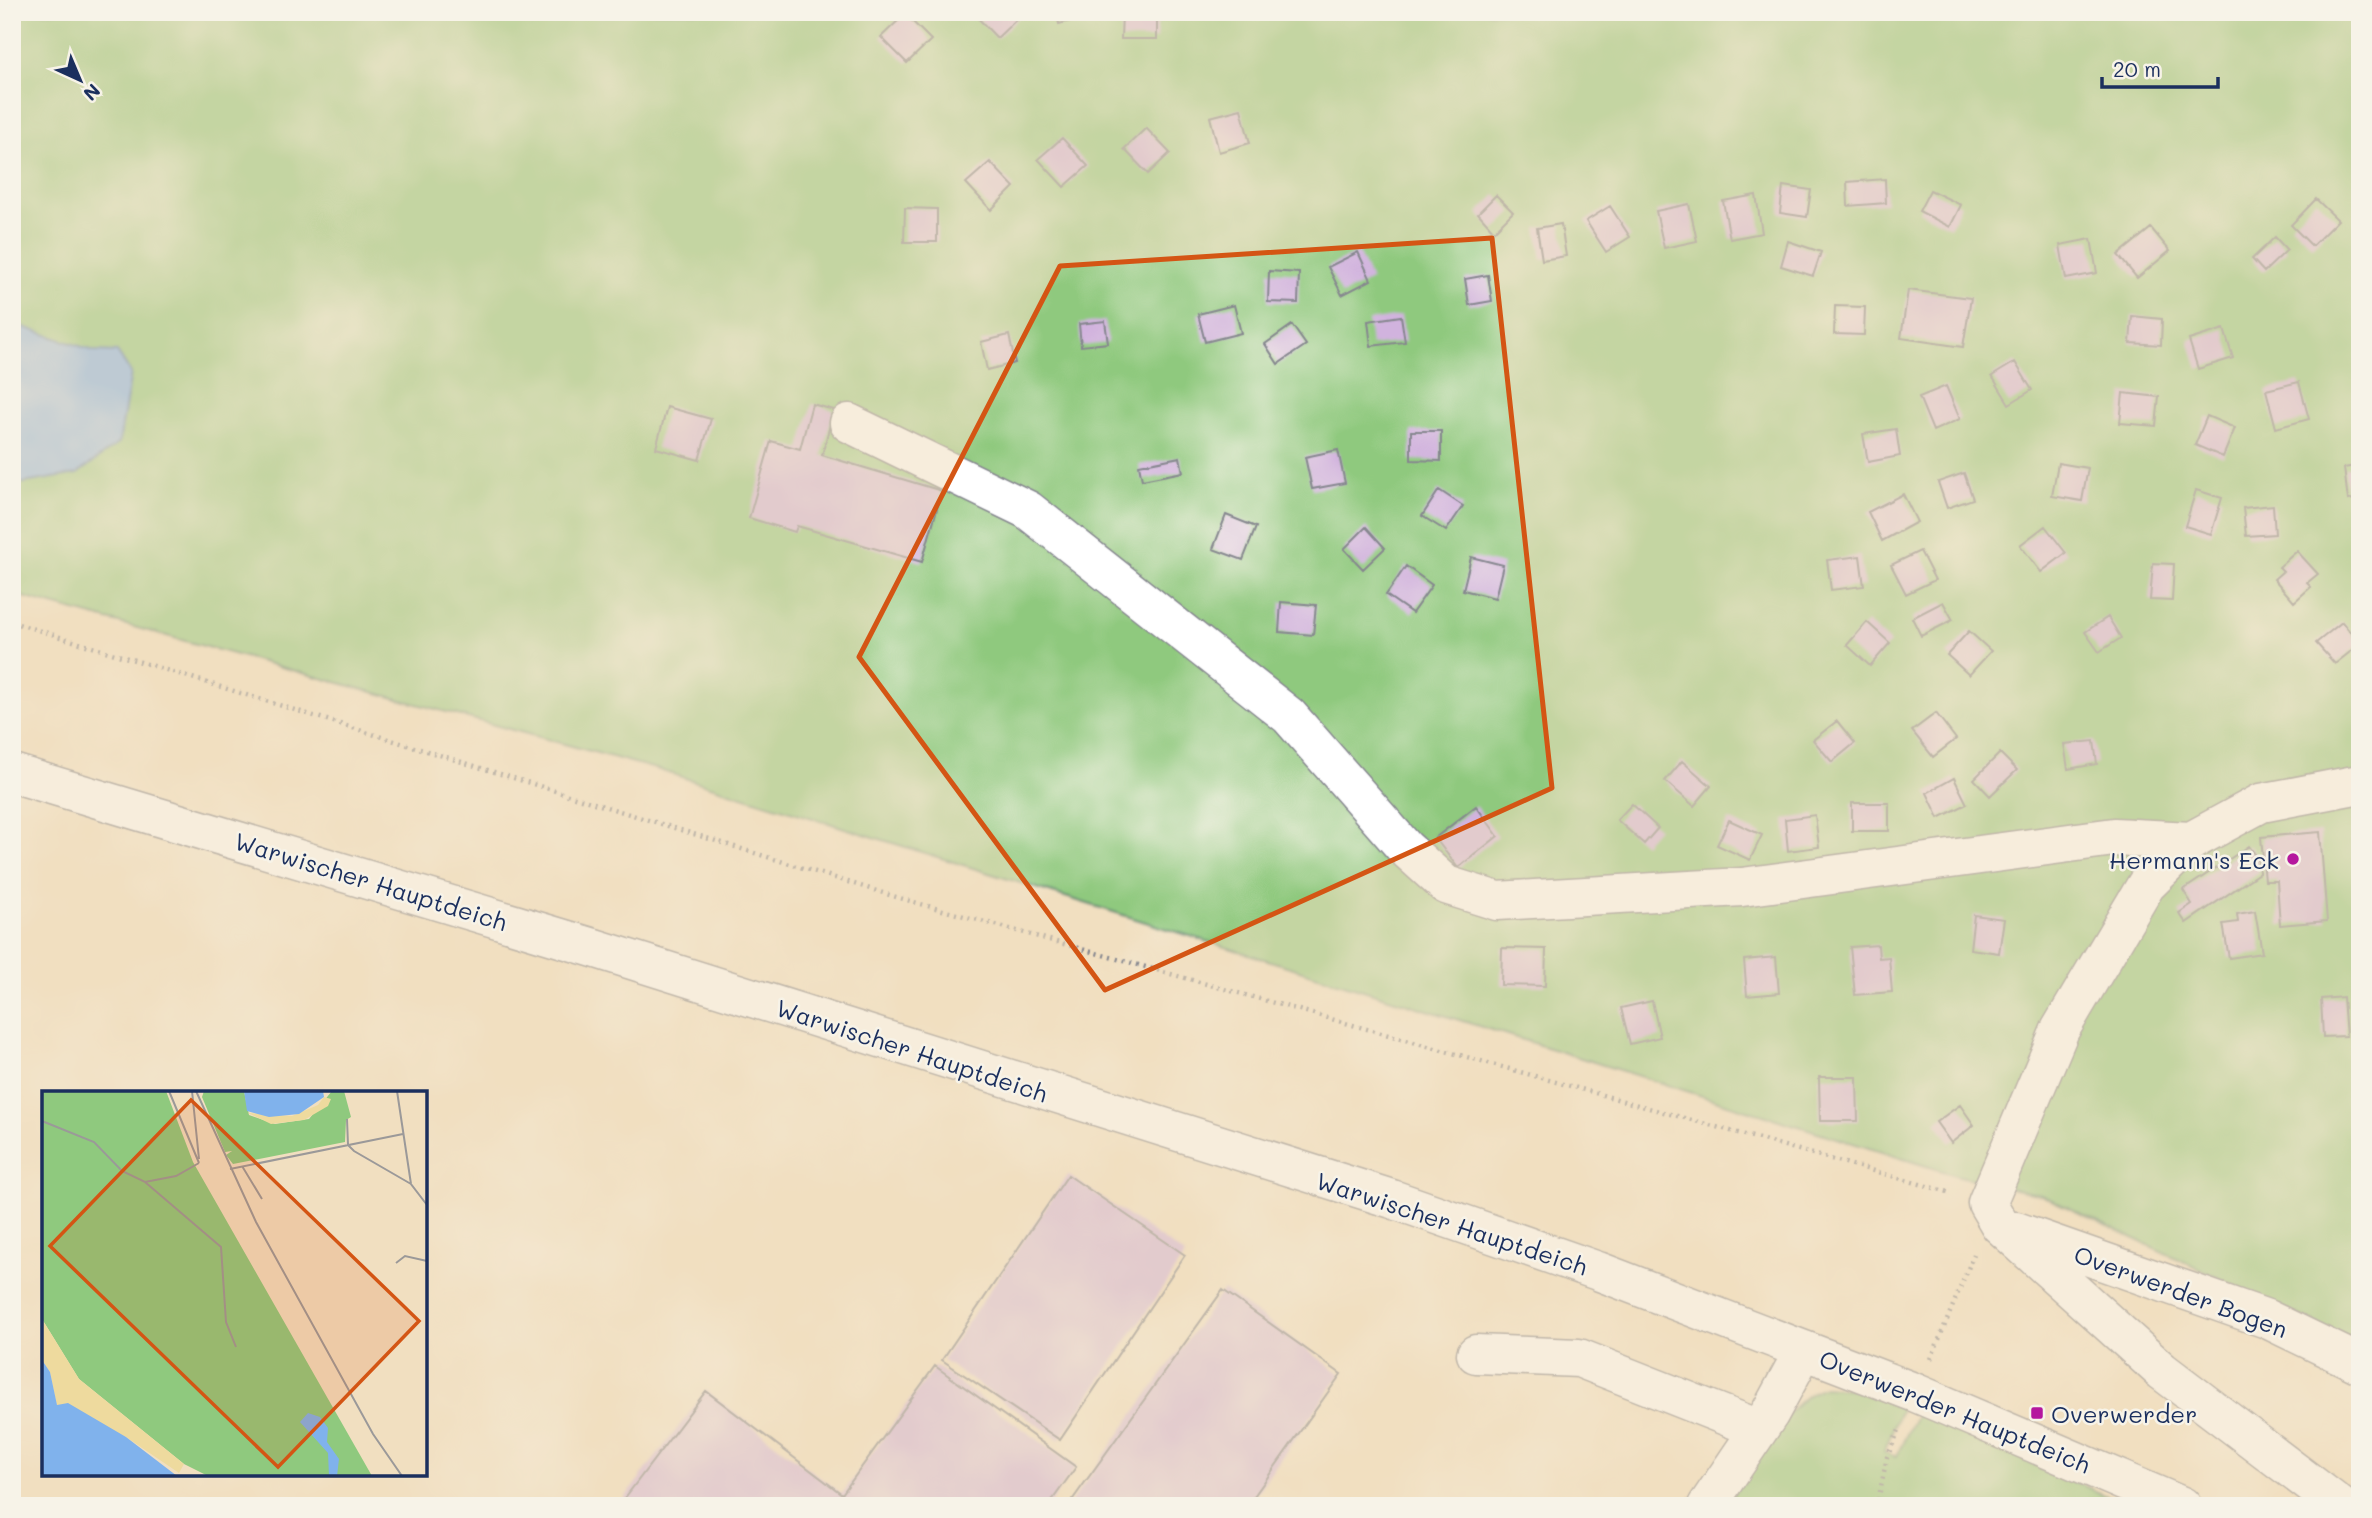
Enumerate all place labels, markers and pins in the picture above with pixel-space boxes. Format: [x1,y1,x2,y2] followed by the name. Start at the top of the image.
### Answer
[2109,844,2279,875] place label: Hermann's Eck
[2285,851,2301,867] marker: Hermann's Eck
[2051,1398,2197,1429] place label: Overwerder
[2029,1405,2045,1421] marker: Overwerder

